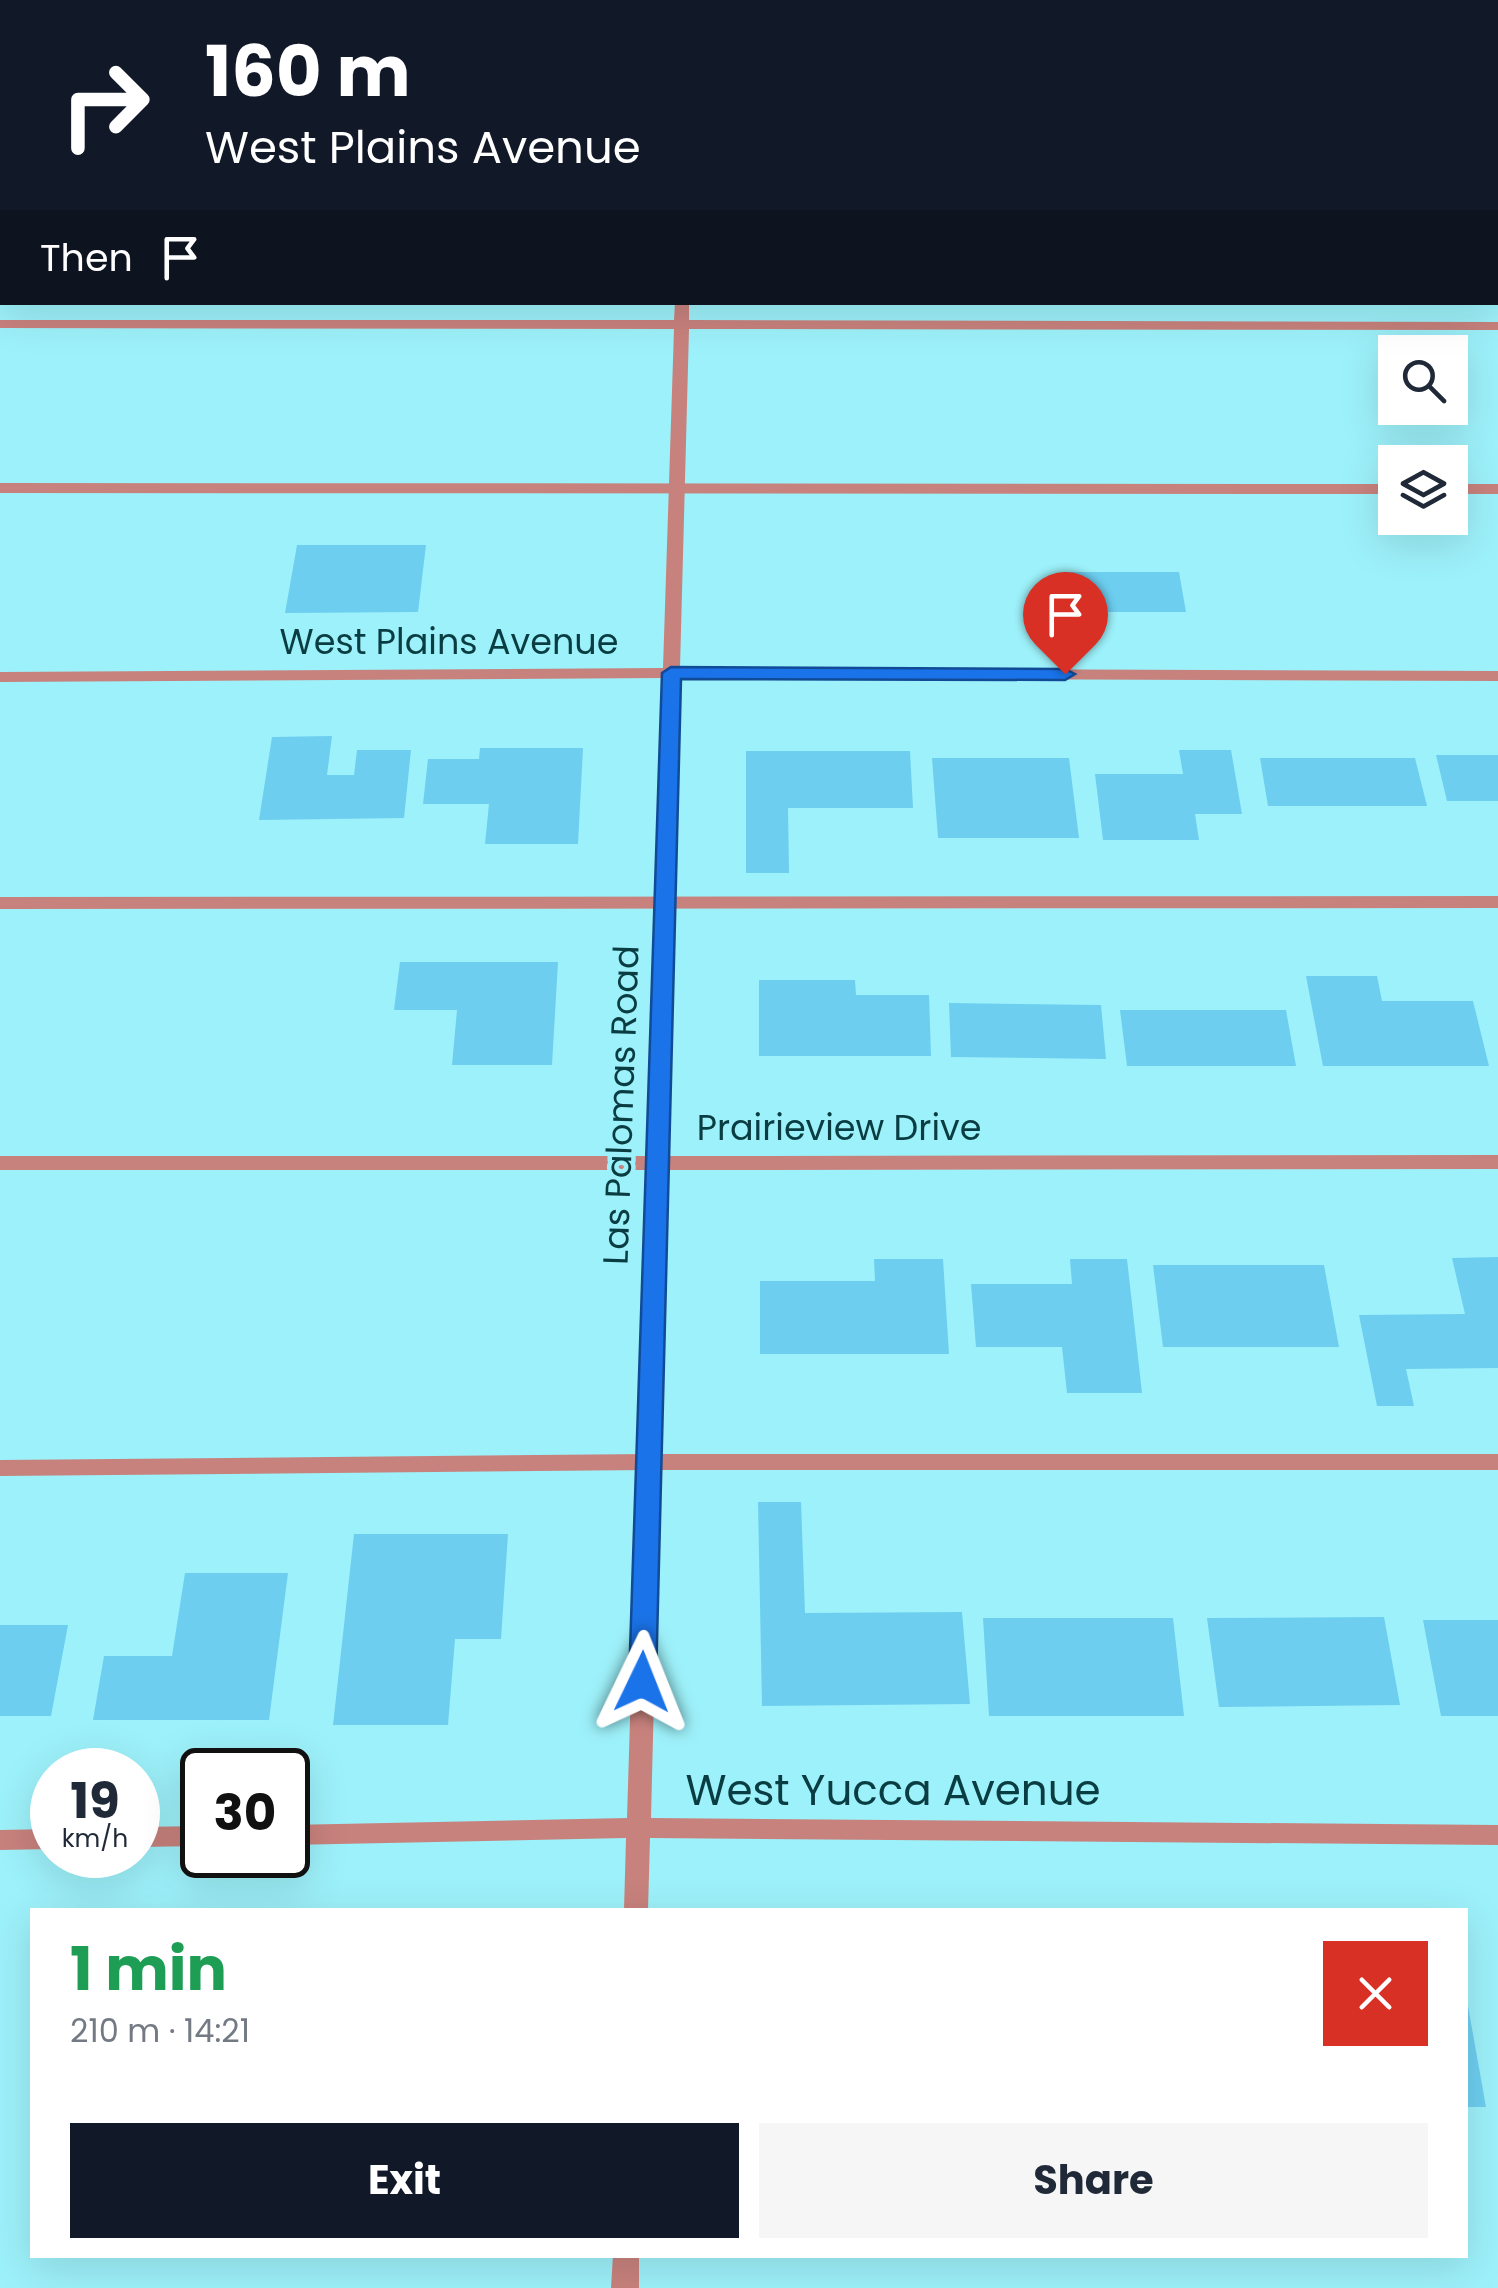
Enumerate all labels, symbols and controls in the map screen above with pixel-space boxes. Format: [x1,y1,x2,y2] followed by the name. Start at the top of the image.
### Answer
[205,22,411,121] text: 160 m
[40,40,170,170] icon: right
[205,116,641,179] text: West Plains Avenue
[153,230,208,285] icon: arrive
[40,231,133,284] text: Then
[1378,335,1468,535] map controls
[1378,335,1468,425] button: search
[1378,445,1468,535] button: layers
[1023,572,1108,675] pin
[1038,587,1093,642] icon: arrive
[280,617,618,666] street label: West Plains Avenue
[590,944,651,1266] street label: Las Palomas Road
[697,1103,981,1152] street label: Prairieview Drive
[590,1630,694,1734] position arrow
[180,1748,310,1878] speed limit sign: 30
[685,1761,1101,1820] street label: West Yucca Avenue
[70,1765,120,1836] text: 19
[62,1821,128,1856] text: km/h
[70,1927,227,2011] text: 1 min
[1323,1941,1428,2046] button: close
[70,2008,250,2053] text: 210 m · 14:21
[70,2123,739,2238] button: Exit
[759,2123,1428,2238] button: Share

